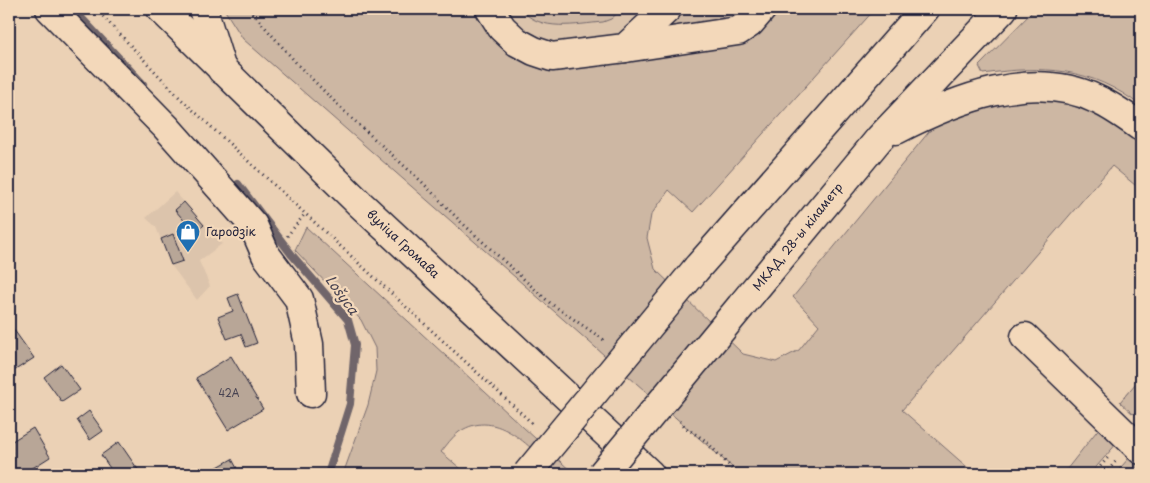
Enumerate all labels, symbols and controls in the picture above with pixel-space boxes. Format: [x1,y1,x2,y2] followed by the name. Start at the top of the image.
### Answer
[748,179,846,294] street label: МКАД, 28-ы кіламетр
[363,205,444,282] street label: вуліца Громава
[175,219,201,253] shop icon: Гародзік
[206,222,257,240] place label: Гародзік
[321,270,365,320] water label: Lošyca
[219,385,240,400] house number: 42А

